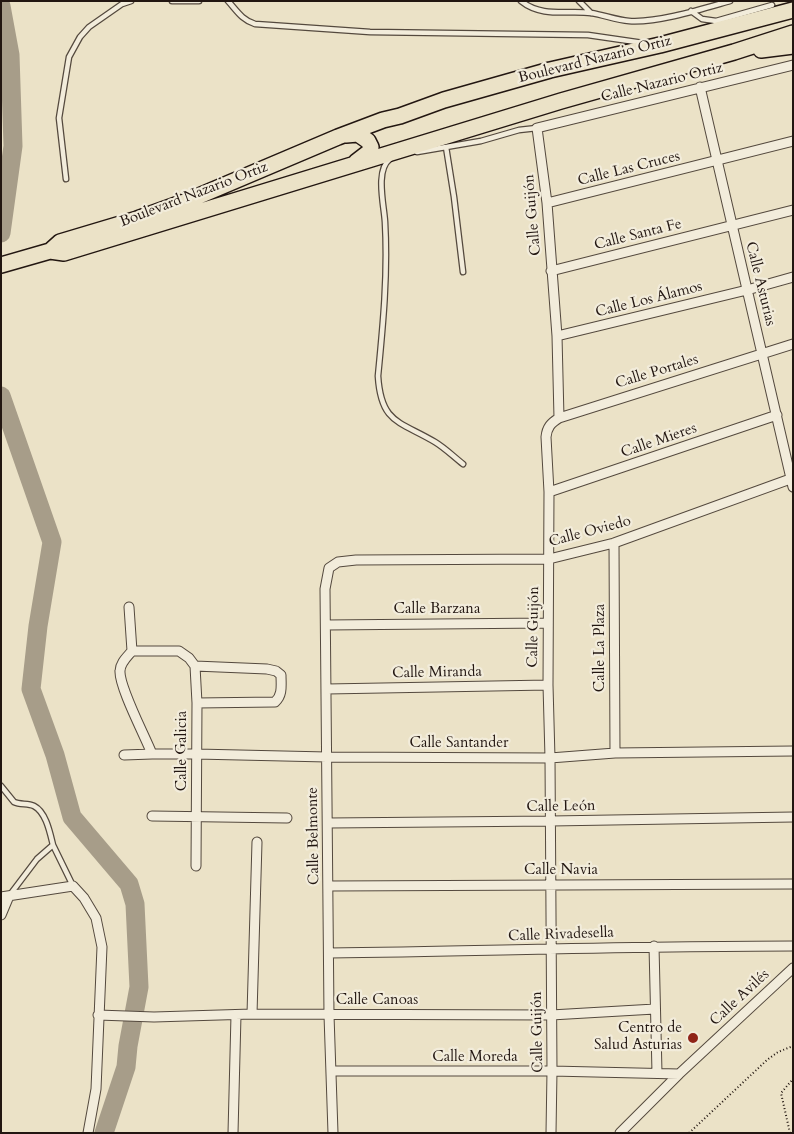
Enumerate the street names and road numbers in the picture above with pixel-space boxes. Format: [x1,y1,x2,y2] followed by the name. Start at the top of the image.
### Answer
[517,32,673,88] street label: Boulevard Nazario Ortiz
[599,59,725,107] street label: Calle Nazario Ortiz
[576,148,682,190] street label: Calle Las Cruces
[117,158,271,232] street label: Boulevard Nazario Ortiz
[520,174,546,256] street label: Calle Guijón
[592,215,684,255] street label: Calle Santa Fe
[741,240,779,328] street label: Calle Asturias
[594,278,704,322] street label: Calle Los Álamos
[613,351,701,393] street label: Calle Portales
[619,420,699,462] street label: Calle Mieres
[547,512,633,552] street label: Calle Oviedo
[524,586,544,668] street label: Calle Guijón
[394,601,480,619] street label: Calle Barzana
[592,604,610,692] street label: Calle La Plaza
[392,663,482,683] street label: Calle Miranda
[174,711,192,791] street label: Calle Galicia
[410,735,508,753] street label: Calle Santander
[304,787,324,885] street label: Calle Belmonte
[526,797,596,817] street label: Calle León
[524,862,598,880] street label: Calle Navia
[508,924,614,946] street label: Calle Rivadesella
[707,966,773,1030] street label: Calle Avilés
[528,991,548,1073] street label: Calle Guijón
[336,992,418,1010] street label: Calle Canoas
[432,1049,518,1067] street label: Calle Moreda

